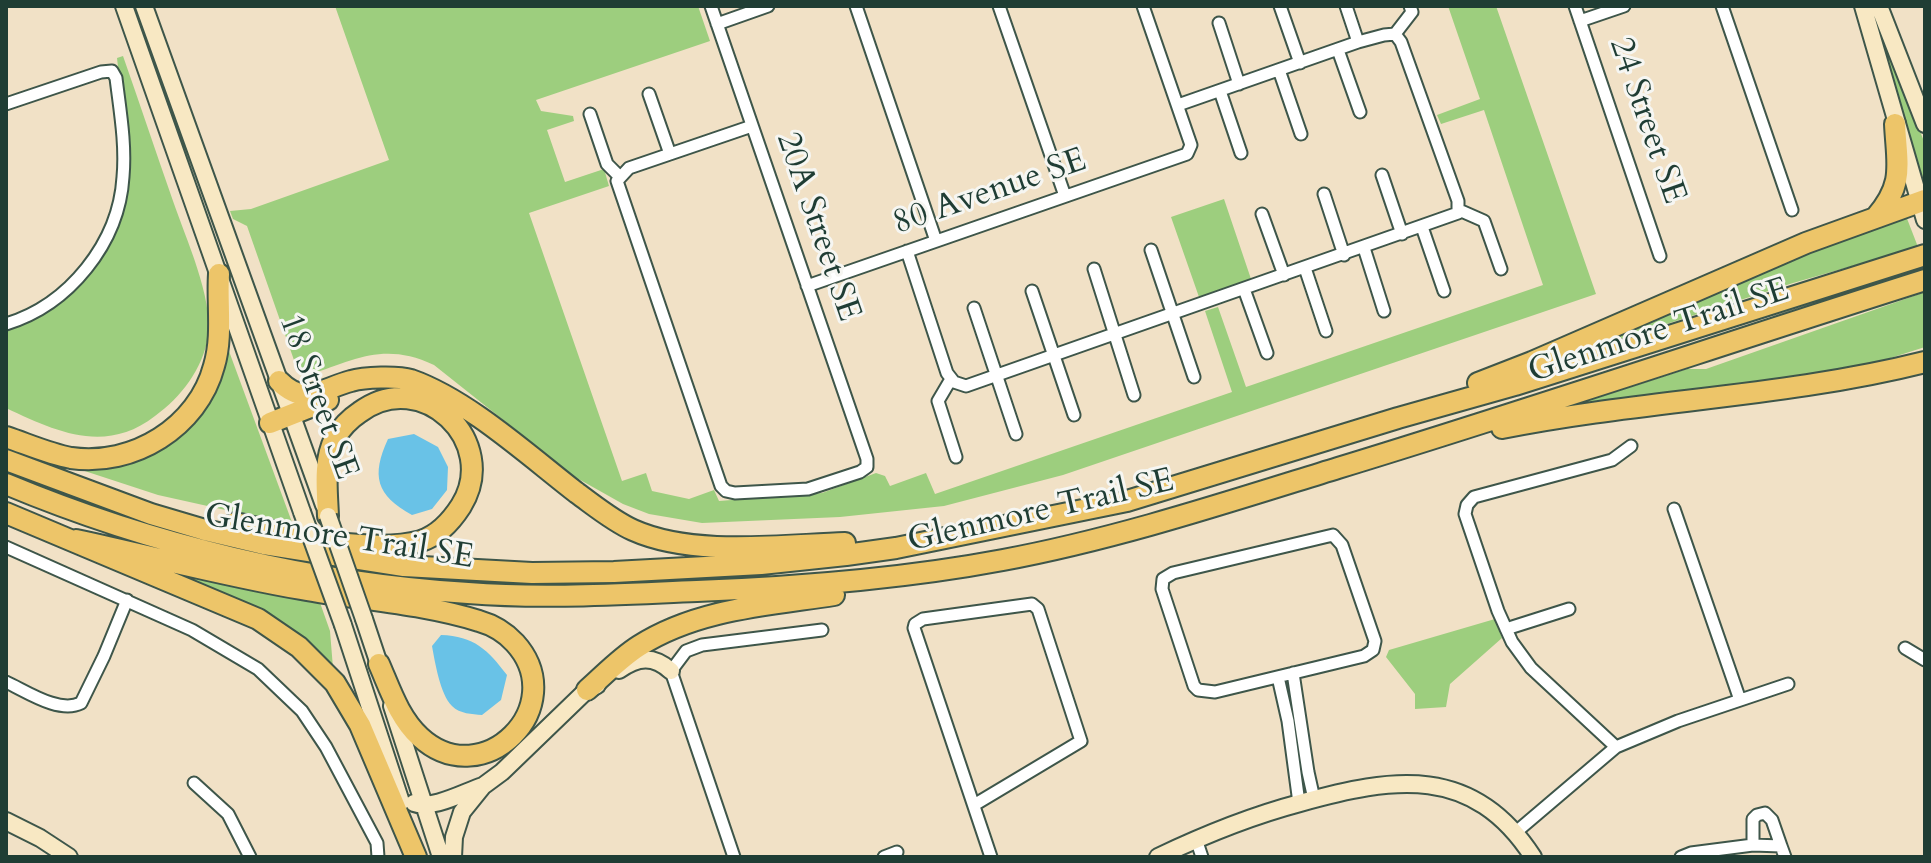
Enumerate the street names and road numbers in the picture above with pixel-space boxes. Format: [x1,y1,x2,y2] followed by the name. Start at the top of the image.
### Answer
[1599,33,1693,209] street label: 24 Street SE
[766,127,868,327] street label: 20A Street SE
[888,141,1092,245] street label: 80 Avenue SE
[1523,271,1795,393] street label: Glenmore Trail SE
[268,309,366,485] street label: 18 Street SE
[904,462,1178,562] street label: Glenmore Trail SE
[202,497,476,579] street label: Glenmore Trail SE

